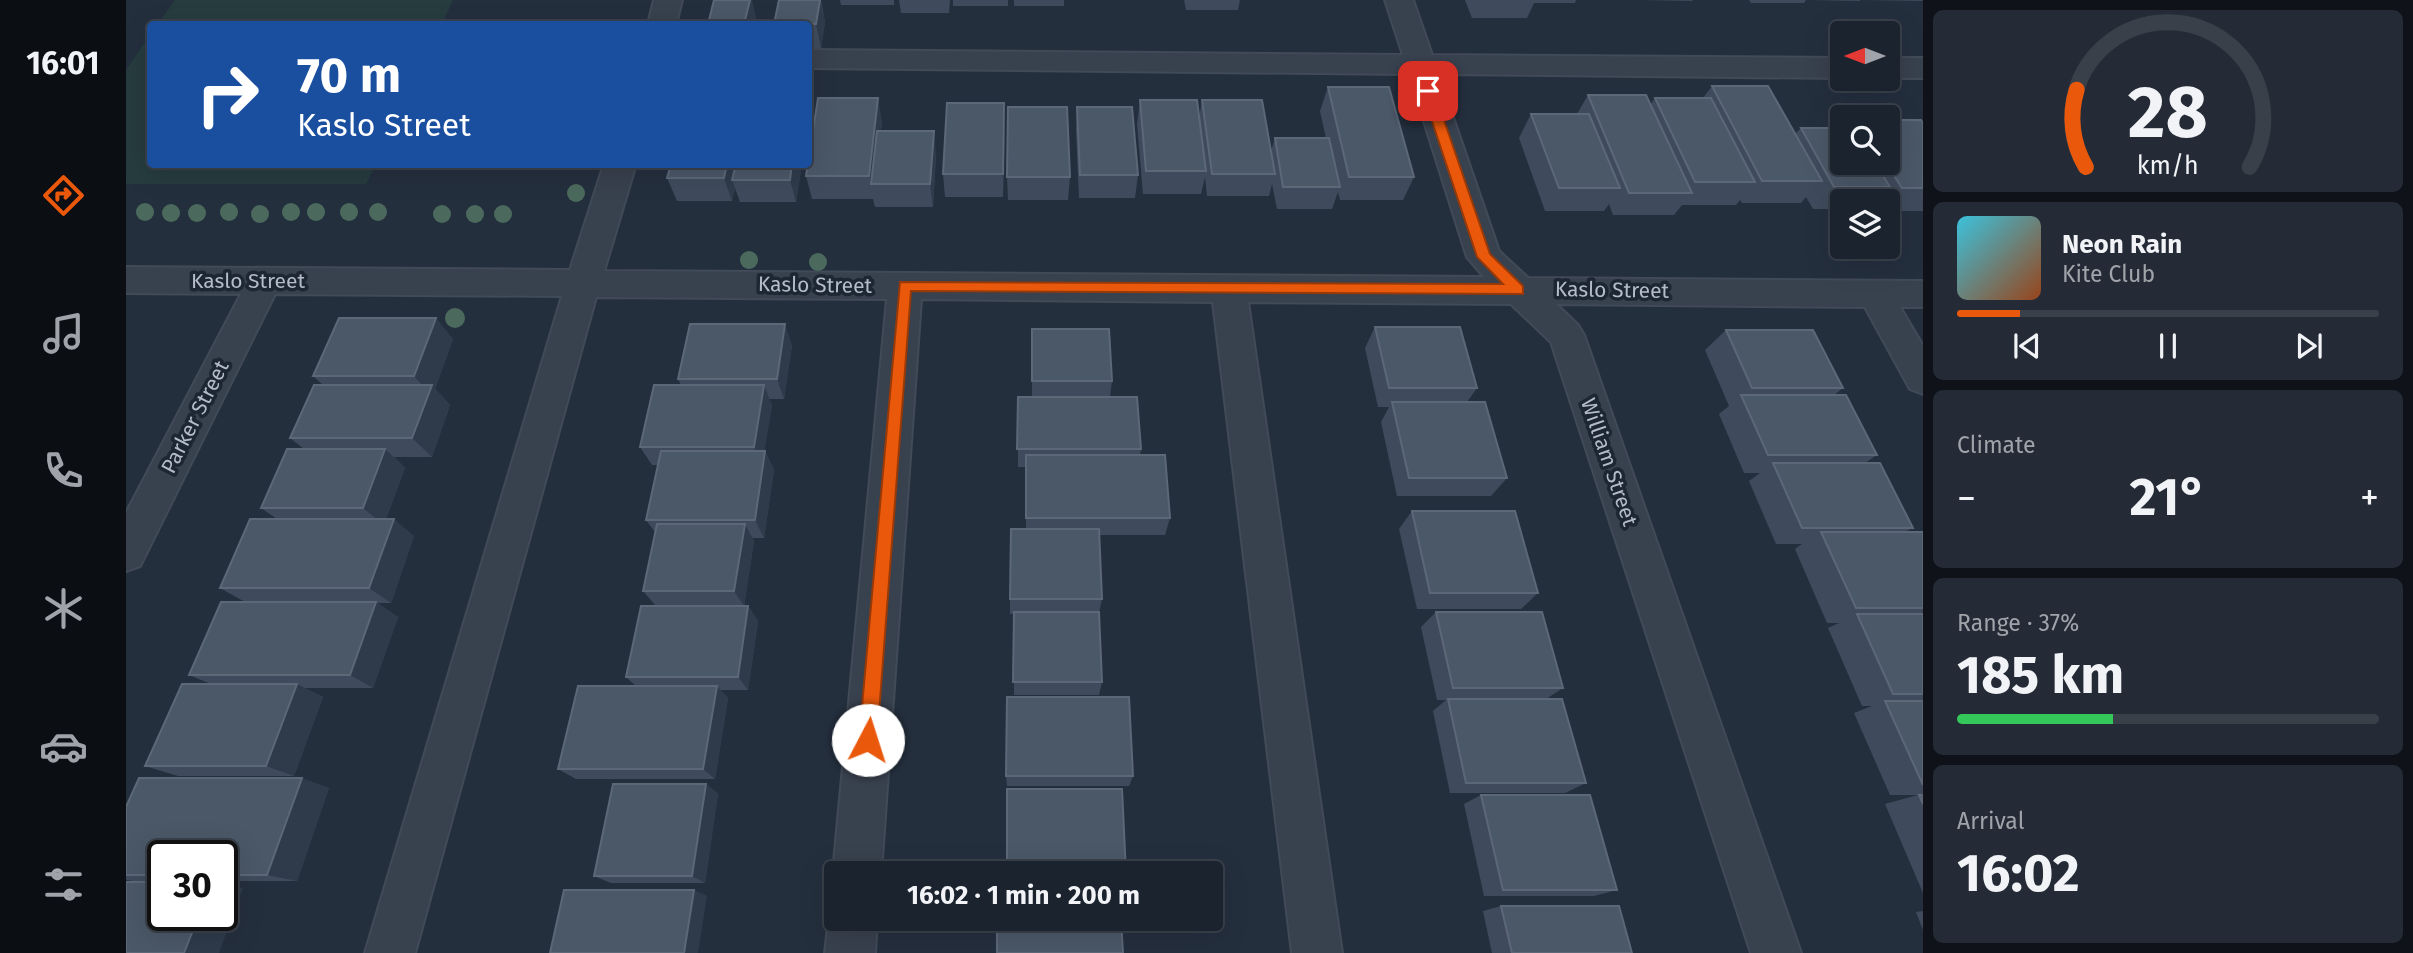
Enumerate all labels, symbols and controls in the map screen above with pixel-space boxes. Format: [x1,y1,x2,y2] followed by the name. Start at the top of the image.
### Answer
[1830,21,1900,91] north arrow
[1830,21,1900,259] map controls
[26,44,100,82] text: 16:01
[297,46,401,105] text: 70 m
[182,49,273,140] icon: right
[1398,61,1458,121] pin
[2128,69,2208,156] text: 28
[1409,72,1447,110] icon: arrive
[1830,105,1900,175] button: search
[297,106,471,144] text: Kaslo Street
[2137,151,2199,181] text: km/h
[39,171,88,220] icon: directions
[1830,189,1900,259] button: layers
[2062,229,2182,260] text: Neon Rain
[2062,260,2155,288] text: Kite Club
[191,268,305,294] street label: Kaslo Street
[758,271,873,299] street label: Kaslo Street
[1555,276,1670,304] street label: Kaslo Street
[39,309,88,358] icon: music
[2008,327,2046,365] icon: previous
[2149,327,2187,365] icon: pause
[2290,327,2328,365] icon: next
[155,356,235,478] street label: Parker Street
[1575,395,1643,530] street label: William Street
[1957,431,2036,459] text: Climate
[39,446,88,495] icon: phone
[2130,466,2207,529] text: 21°
[1957,475,1976,521] text: −
[2360,475,2379,521] text: +
[39,584,88,633] icon: climate
[1957,609,2079,637] text: Range · 37%
[1957,644,2124,707] text: 185 km
[831,703,905,777] position arrow
[39,722,88,771] icon: car
[1957,807,2024,835] text: Arrival
[147,840,238,931] speed limit sign: 30
[1957,842,2080,905] text: 16:02
[39,860,88,909] icon: filters
[907,880,1140,911] text: 16:02 · 1 min · 200 m

